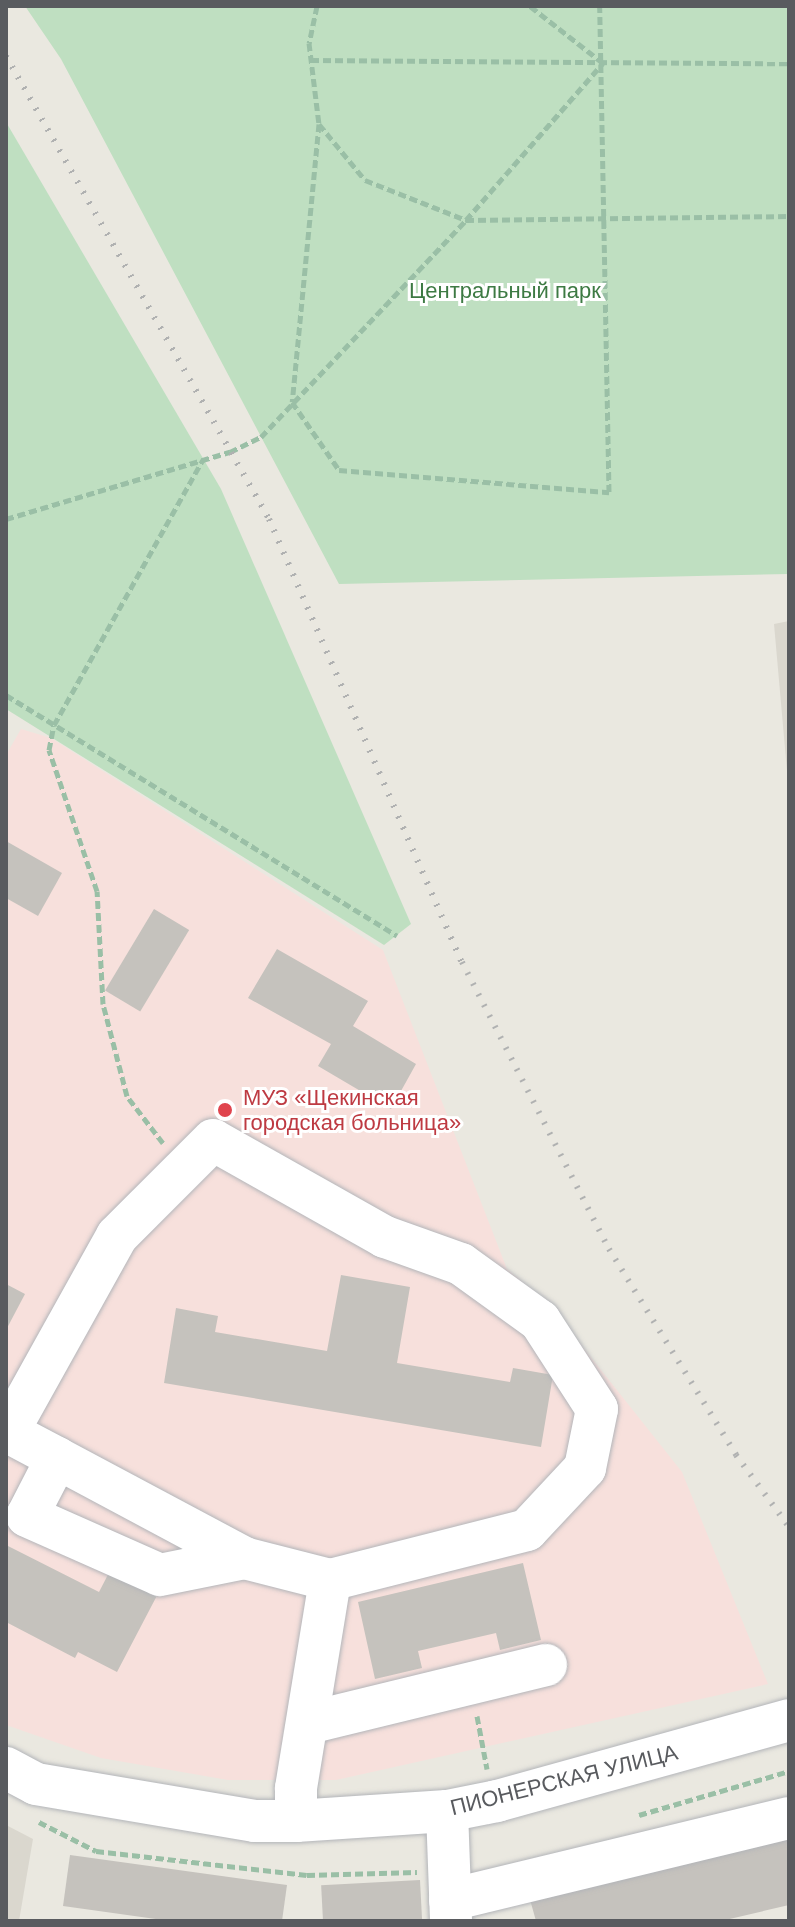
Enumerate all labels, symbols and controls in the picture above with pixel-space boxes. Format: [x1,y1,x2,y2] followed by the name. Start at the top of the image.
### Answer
[409,278,601,304] park label: Центральный парк
[243,1084,461,1136] place label: МУЗ «Щекинская городская больница»
[214,1099,236,1121] marker: МУЗ «Щекинская городская больница»
[448,1739,680,1821] street label: ПИОНЕРСКАЯ УЛИЦА

